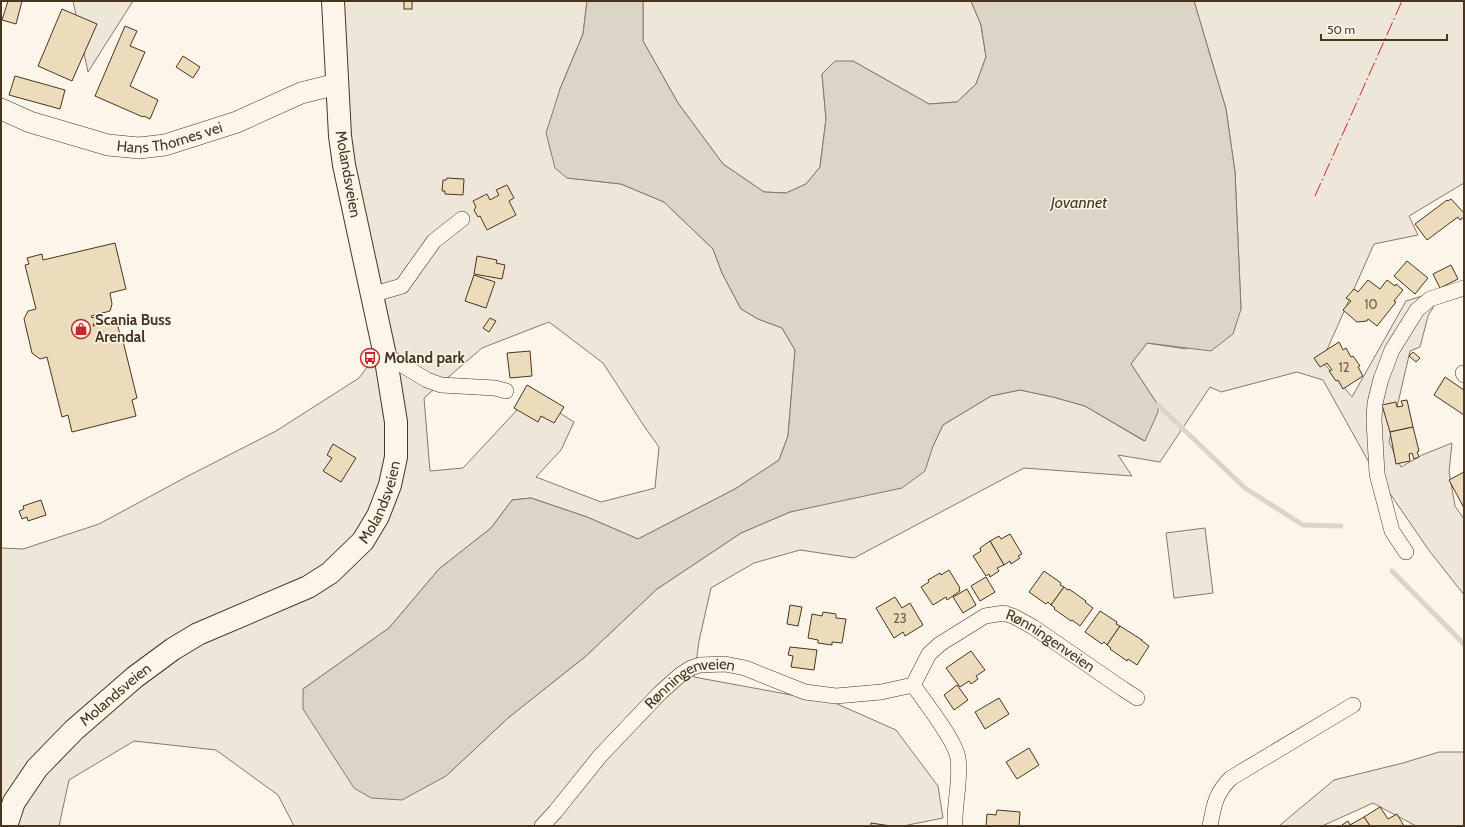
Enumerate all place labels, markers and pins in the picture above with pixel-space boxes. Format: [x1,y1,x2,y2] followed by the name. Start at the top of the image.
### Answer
[95,311,171,346] place label: Scania Buss Arendal
[70,318,92,340] shop icon: Scania Buss Arendal
[359,347,381,369] bus stop icon: Moland park
[384,349,465,367] place label: Moland park

